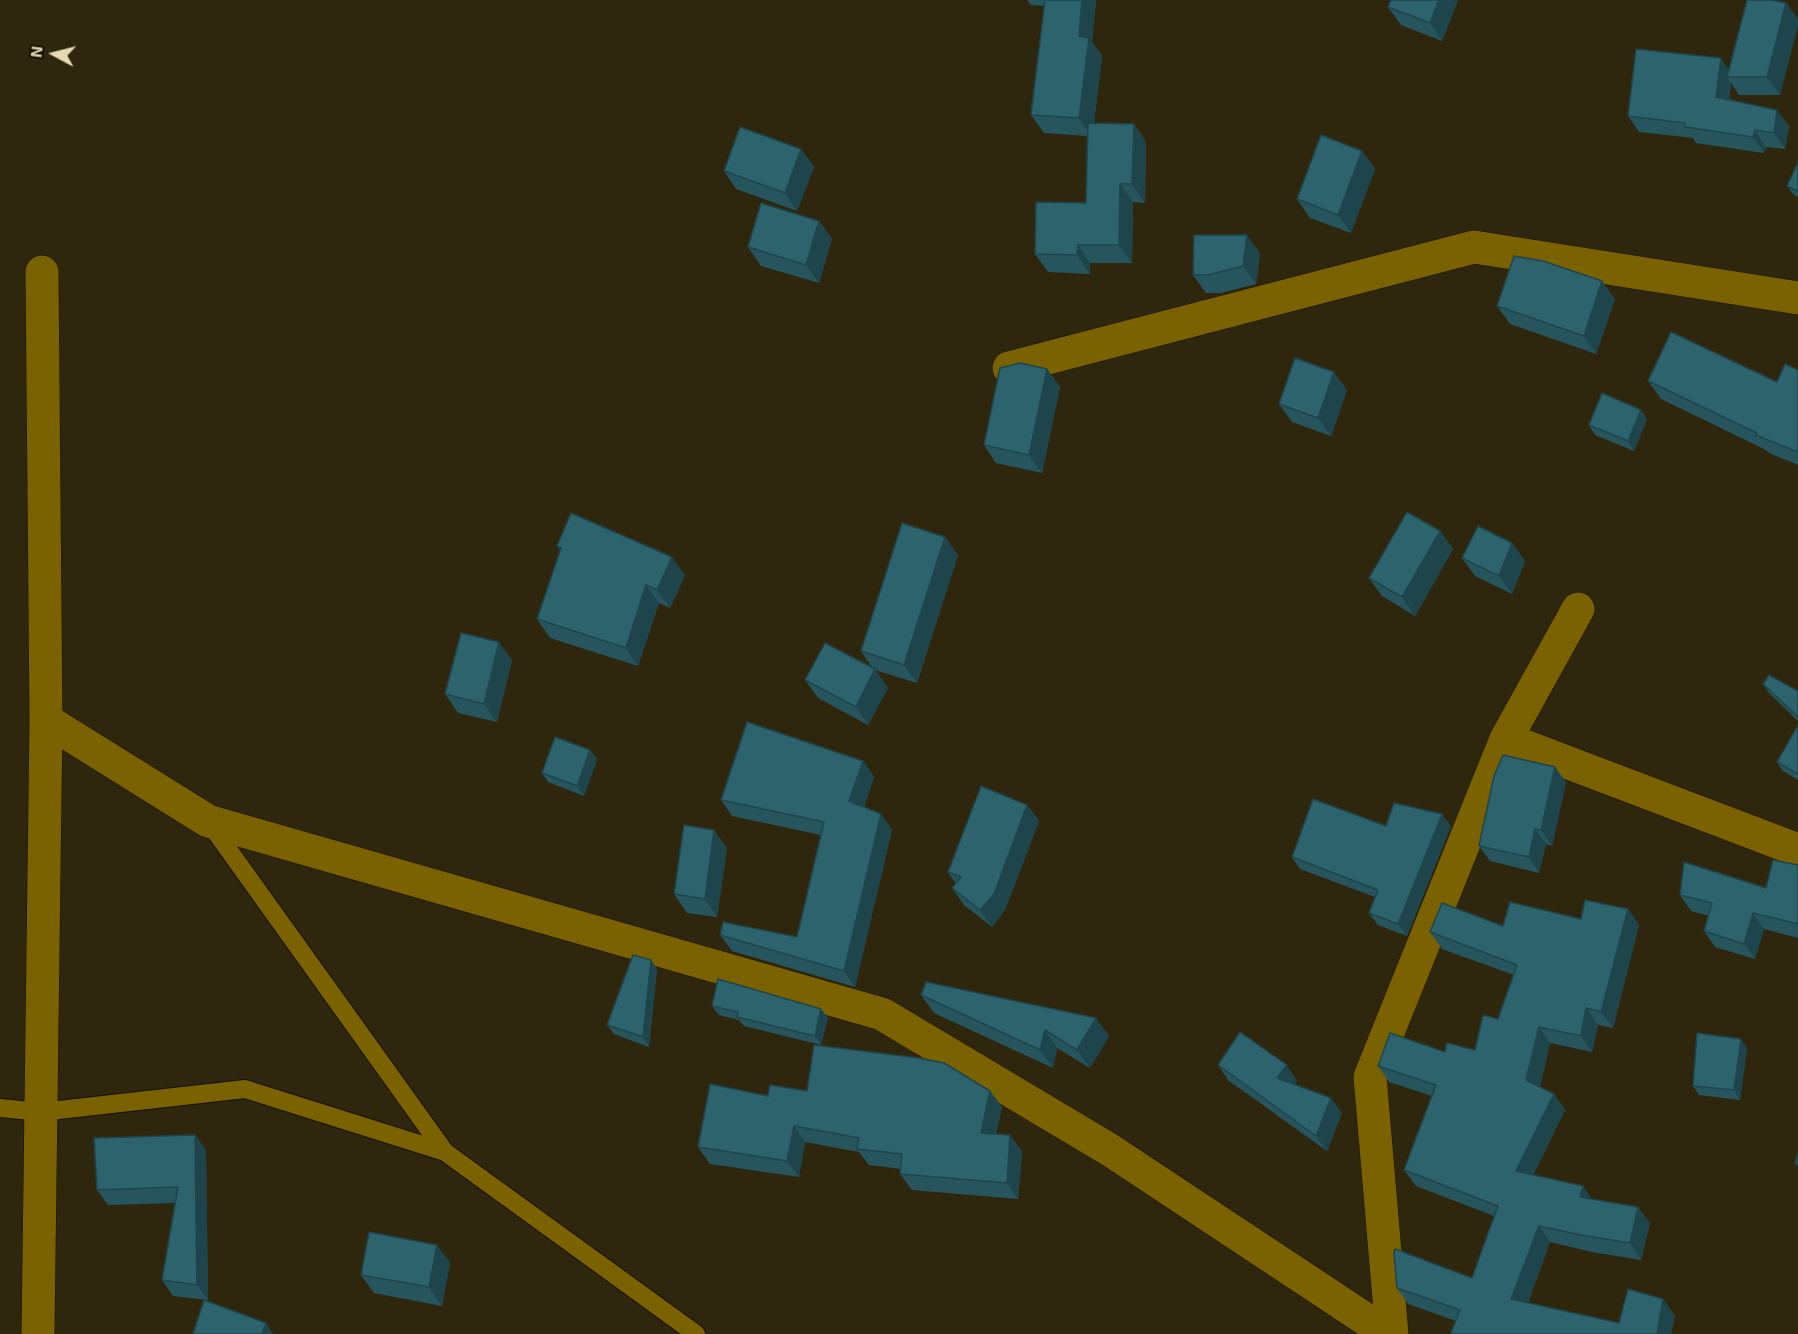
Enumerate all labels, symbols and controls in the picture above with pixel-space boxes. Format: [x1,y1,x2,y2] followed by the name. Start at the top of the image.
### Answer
[24,24,84,84] north arrow
[26,45,46,59] text: N

